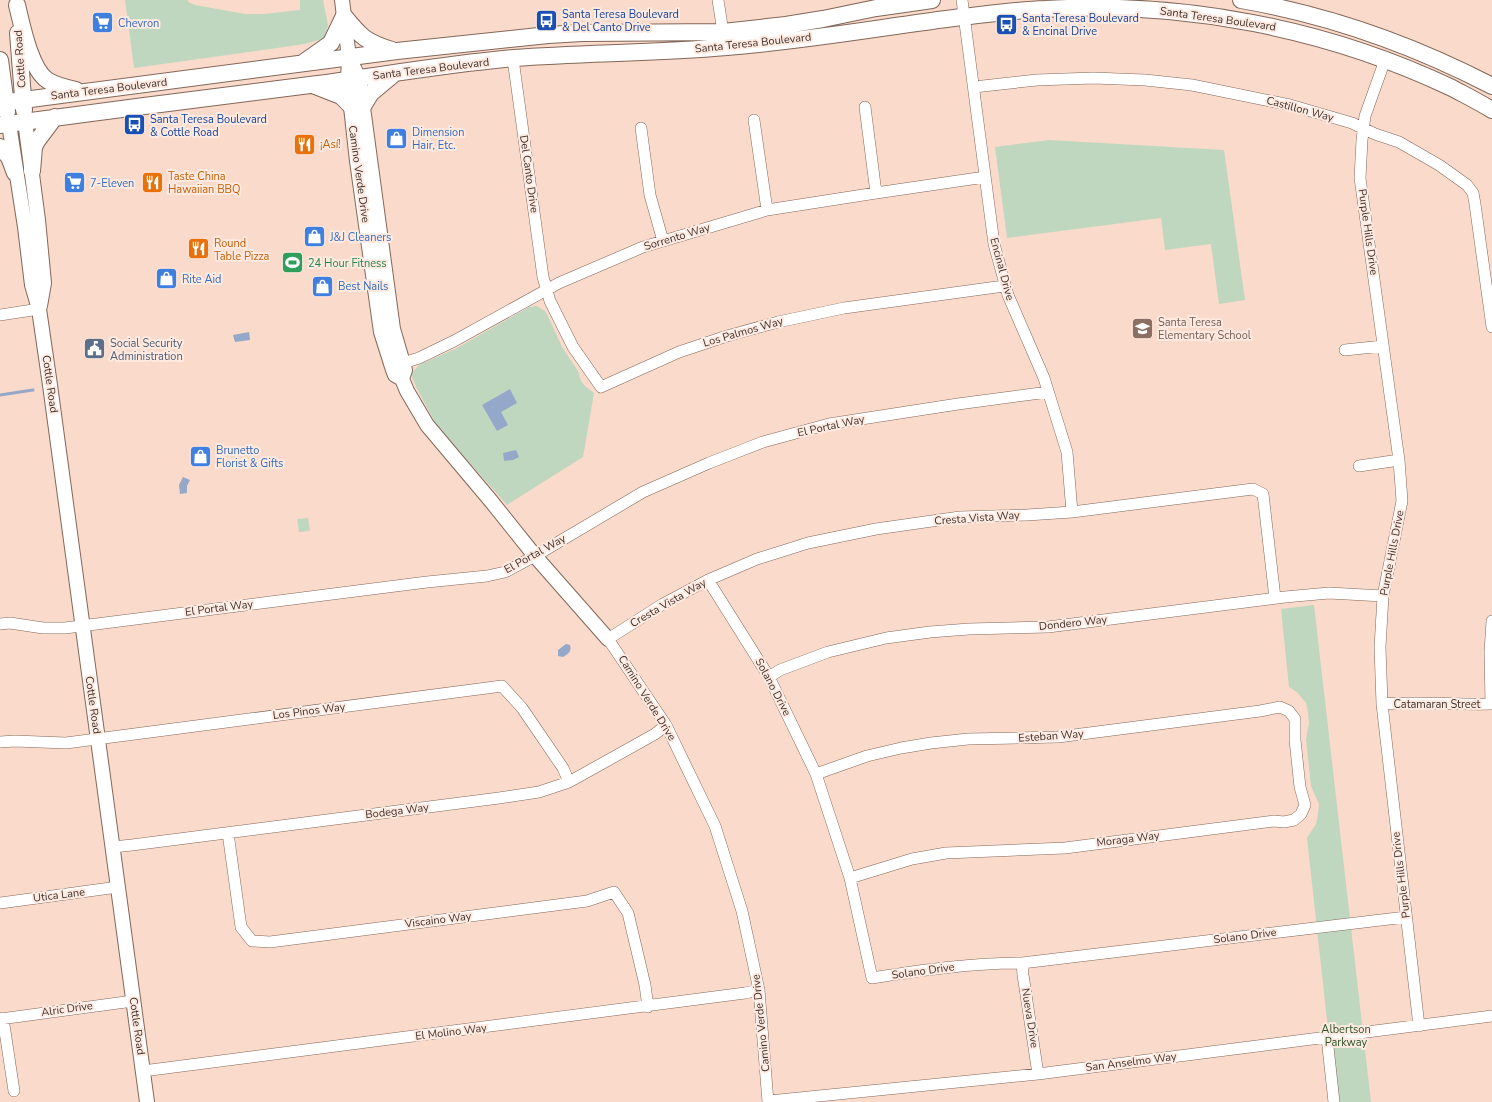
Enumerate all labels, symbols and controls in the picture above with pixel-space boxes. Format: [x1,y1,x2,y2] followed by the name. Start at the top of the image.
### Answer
[1159,3,1277,35] street label: Santa Teresa Boulevard
[534,7,560,33] bus stop icon: Santa Teresa Boulevard & Del Canto Drive
[562,7,679,35] place label: Santa Teresa Boulevard & Del Canto Drive
[90,10,116,36] supermarket icon: Chevron
[993,11,1019,37] bus stop icon: Santa Teresa Boulevard & Encinal Drive
[1022,11,1139,39] place label: Santa Teresa Boulevard & Encinal Drive
[118,16,159,31] place label: Chevron
[10,29,30,89] street label: Cottle Road
[694,29,812,57] street label: Santa Teresa Boulevard
[372,54,490,84] street label: Santa Teresa Boulevard
[50,74,168,104] street label: Santa Teresa Boulevard
[1265,93,1336,125] street label: Castillon Way
[121,112,147,138] bus stop icon: Santa Teresa Boulevard & Cottle Road
[150,112,267,140] place label: Santa Teresa Boulevard & Cottle Road
[345,124,373,224] street label: Camino Verde Drive
[383,125,409,151] shop icon: Dimension Hair, Etc.
[412,125,464,153] place label: Dimension Hair, Etc.
[291,131,317,157] restaurant icon: ¡Así!
[516,134,542,214] street label: Del Canto Drive
[320,137,341,152] place label: ¡Así!
[140,169,166,195] restaurant icon: Taste China Hawaiian BBQ
[168,169,240,197] place label: Taste China Hawaiian BBQ
[62,170,88,196] supermarket icon: 7-Eleven
[90,176,134,191] place label: 7-Eleven
[1355,188,1381,276] street label: Purple Hills Drive
[642,220,712,254] street label: Sorrento Way
[301,224,327,250] shop icon: J&J Cleaners
[329,230,391,245] place label: J&J Cleaners
[186,236,212,262] restaurant icon: Round Table Pizza
[214,236,270,264] place label: Round Table Pizza
[986,236,1018,302] street label: Encinal Drive
[280,250,306,276] sports icon: 24 Hour Fitness
[308,256,387,271] place label: 24 Hour Fitness
[153,266,179,292] shop icon: Rite Aid
[182,272,221,287] place label: Rite Aid
[309,273,335,299] shop icon: Best Nails
[338,279,388,294] place label: Best Nails
[701,313,785,351] street label: Los Palmos Way
[1129,315,1155,341] school or university icon: Santa Teresa Elementary School
[1158,315,1252,343] place label: Santa Teresa Elementary School
[82,336,108,362] public building icon: Social Security Administration
[110,336,183,364] place label: Social Security Administration
[39,354,61,414] street label: Cottle Road
[796,411,866,440] street label: El Portal Way
[188,443,214,469] shop icon: Brunetto Florist & Gifts
[216,443,283,471] place label: Brunetto Florist & Gifts
[934,508,1021,528] street label: Cresta Vista Way
[1376,509,1408,597] street label: Purple Hills Drive
[502,531,569,577] street label: El Portal Way
[627,575,709,631] street label: Cresta Vista Way
[184,596,254,620] street label: El Portal Way
[1038,612,1108,634] street label: Dondero Way
[615,652,679,744] street label: Camino Verde Drive
[752,656,795,719] street label: Solano Drive
[82,675,104,735] street label: Cottle Road
[1394,697,1481,712] street label: Catamaran Street
[272,699,347,723] street label: Los Pinos Way
[1018,726,1085,746] street label: Esteban Way
[364,800,430,822] street label: Bodega Way
[1096,828,1161,850] street label: Moraga Way
[1388,831,1414,919] street label: Purple Hills Drive
[32,884,86,906] street label: Utica Lane
[403,908,472,932] street label: Viscaino Way
[1213,925,1277,947] street label: Solano Drive
[891,959,956,983] street label: Solano Drive
[748,973,774,1073] street label: Camino Verde Drive
[1018,987,1042,1049] street label: Nueva Drive
[126,996,148,1056] street label: Cottle Road
[40,998,94,1020] street label: Alric Drive
[414,1020,488,1044] street label: El Molino Way
[1321,1022,1371,1050] park label: Albertson Parkway
[1085,1049,1178,1075] street label: San Anselmo Way

